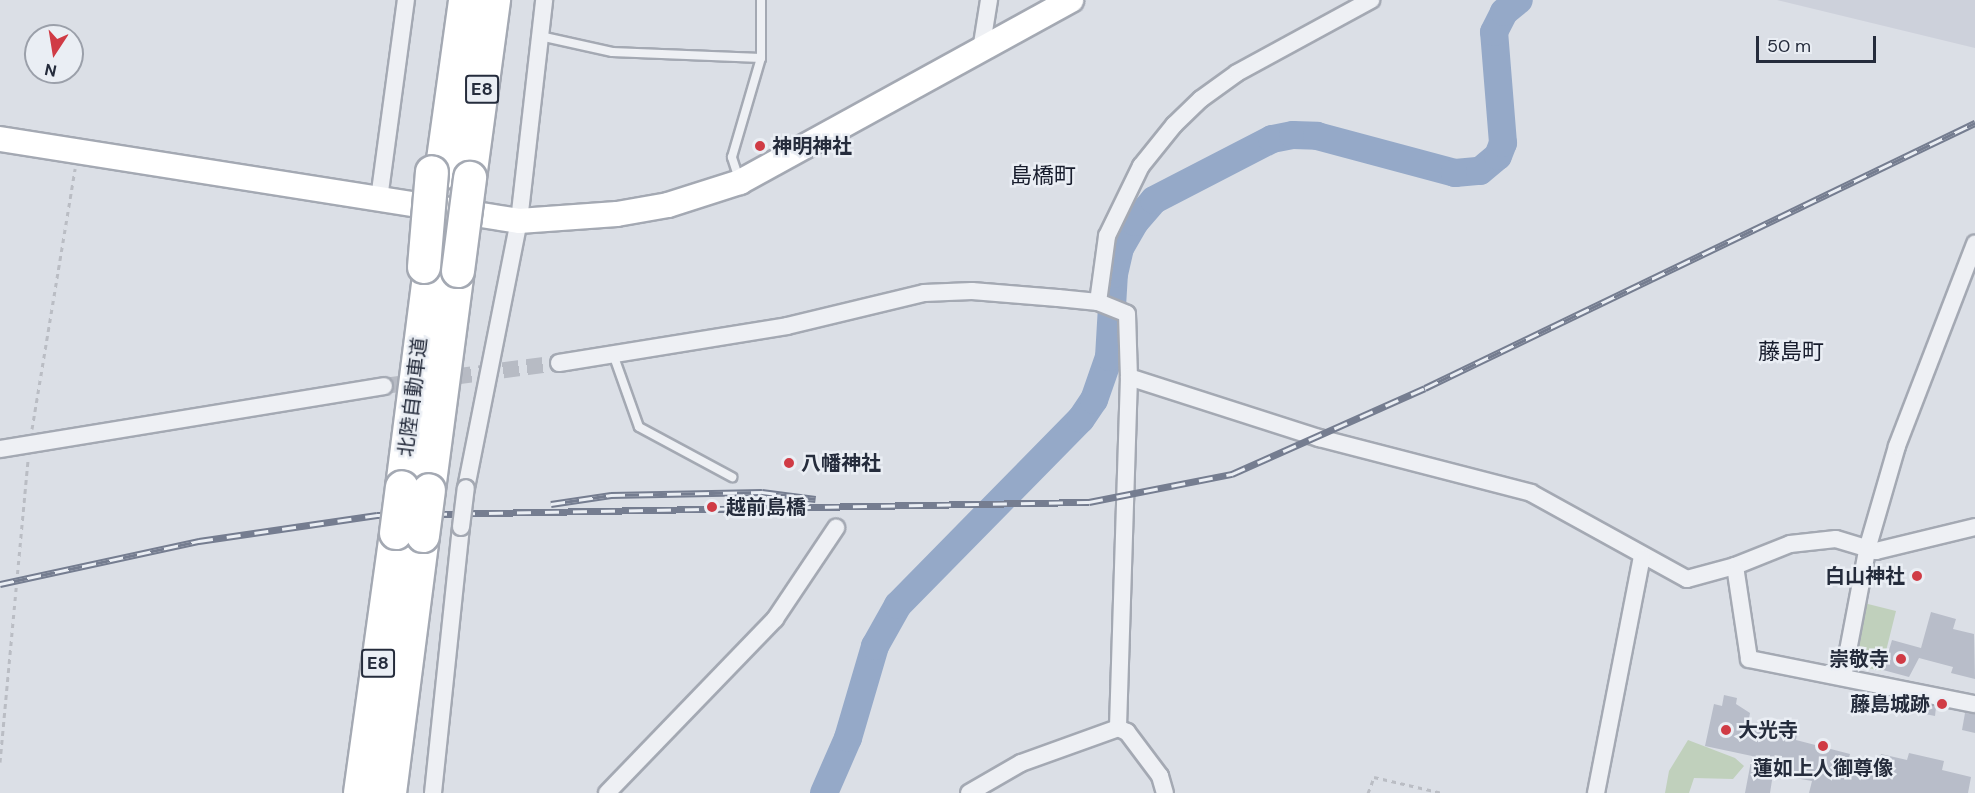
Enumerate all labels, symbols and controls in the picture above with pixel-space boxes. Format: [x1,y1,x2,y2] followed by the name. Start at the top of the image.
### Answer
[24,24,84,84] north arrow
[1759,24,1879,62] scale bar
[1767,34,1811,58] text: 50 m
[43,59,58,82] text: N
[464,74,500,104] road number: E8
[772,134,852,158] place label: 神明神社
[753,139,767,153] marker: 神明神社
[1010,163,1076,189] district label: 島橋町
[394,336,432,458] street label: 北陸自動車道
[1758,339,1824,365] district label: 藤島町
[801,451,881,475] place label: 八幡神社
[782,456,796,470] marker: 八幡神社
[726,495,806,519] place label: 越前島橋
[703,498,721,516] marker: 越前島橋
[1825,564,1905,588] place label: 白山神社
[1910,569,1924,583] marker: 白山神社
[1829,647,1889,671] place label: 崇敬寺
[360,648,396,678] road number: E8
[1894,652,1908,666] marker: 崇敬寺
[1850,692,1930,716] place label: 藤島城跡
[1935,697,1949,711] marker: 藤島城跡
[1738,718,1798,742] place label: 大光寺
[1719,723,1733,737] marker: 大光寺
[1816,739,1830,753] marker: 蓮如上人御尊像
[1753,756,1893,780] place label: 蓮如上人御尊像

